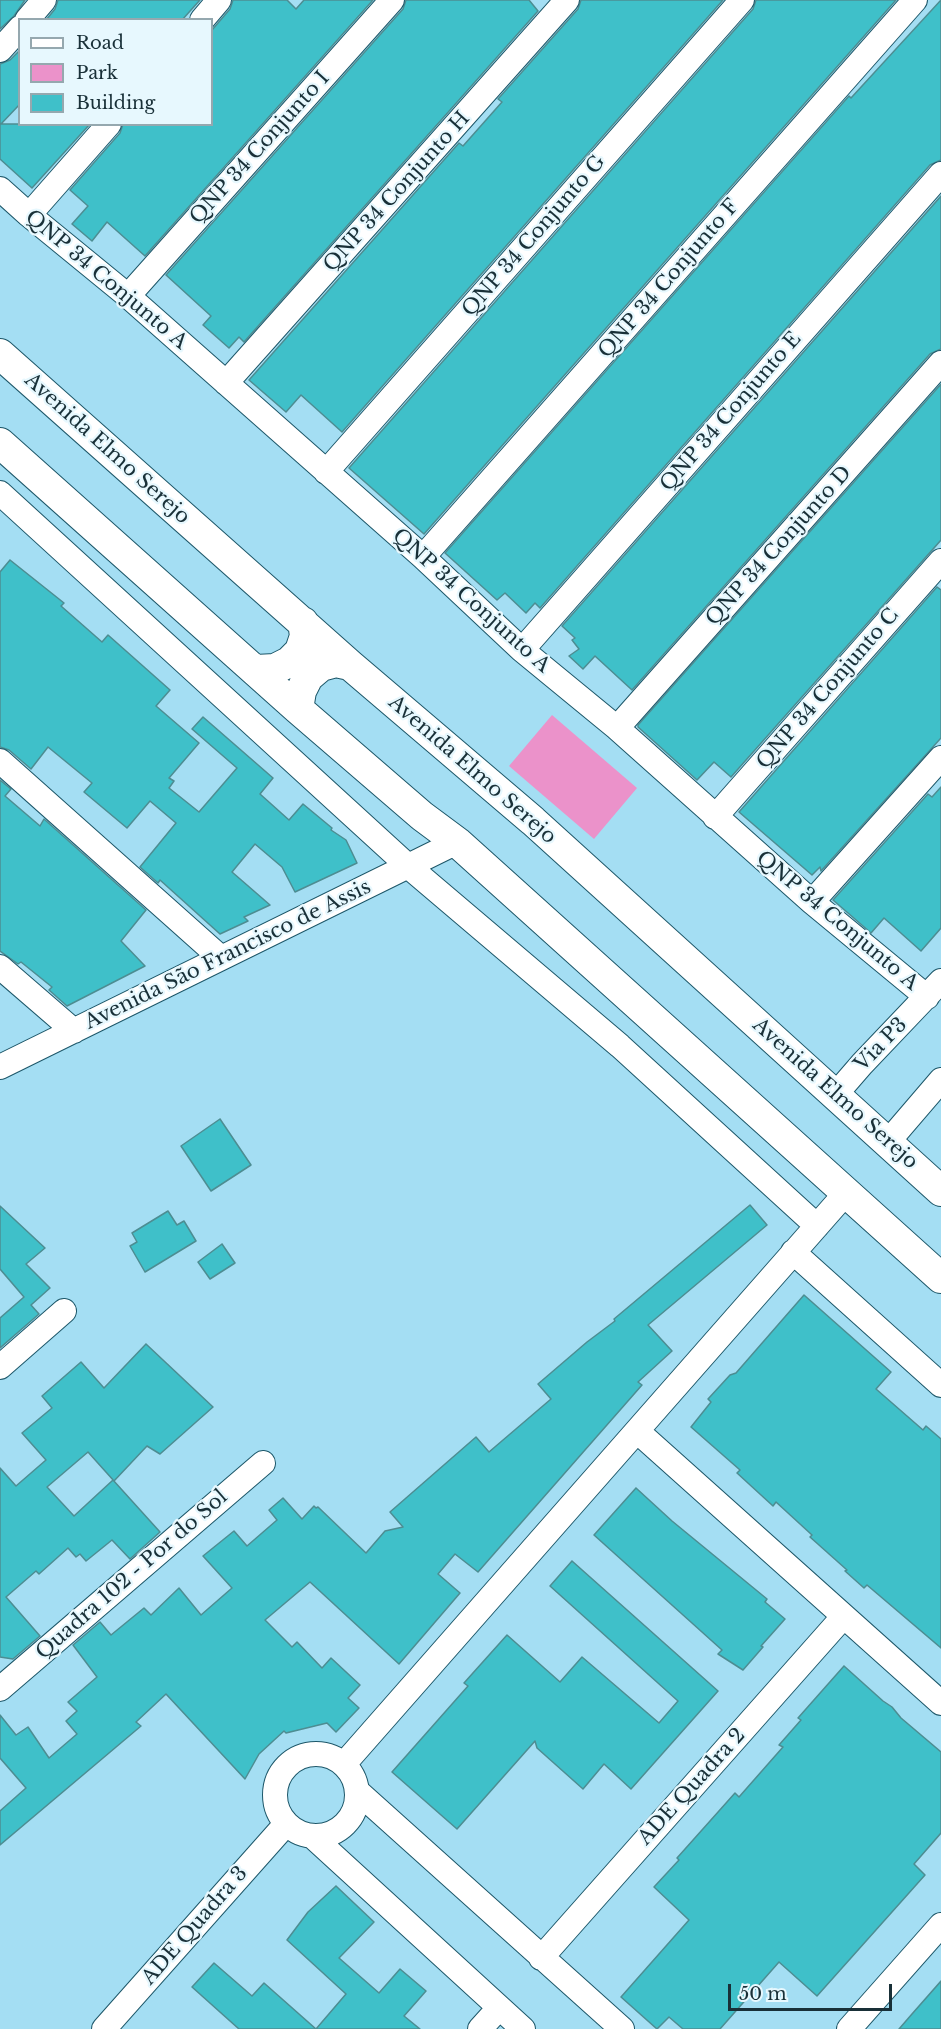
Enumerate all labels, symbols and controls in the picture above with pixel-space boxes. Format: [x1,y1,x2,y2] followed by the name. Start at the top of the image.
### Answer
[18,18,213,126] legend
[76,32,124,54] text: Road
[76,62,118,84] text: Park
[185,67,335,229] street label: QNP 34 Conjunto I
[76,92,155,114] text: Building
[319,107,475,277] street label: QNP 34 Conjunto H
[457,150,611,322] street label: QNP 34 Conjunto G
[594,195,744,363] street label: QNP 34 Conjunto F
[20,205,192,355] street label: QNP 34 Conjunto A
[655,328,807,496] street label: QNP 34 Conjunto E
[19,368,195,530] street label: Avenida Elmo Serejo
[701,461,857,631] street label: QNP 34 Conjunto D
[387,524,555,678] street label: QNP 34 Conjunto A
[752,604,904,774] street label: QNP 34 Conjunto C
[383,691,561,849] street label: Avenida Elmo Serejo
[751,846,923,996] street label: QNP 34 Conjunto A
[81,875,375,1035] street label: Avenida São Francisco de Assis
[747,1013,923,1175] street label: Avenida Elmo Serejo
[850,1013,912,1077] street label: Via P3
[31,1485,233,1665] street label: Quadra 102 - Por do Sol
[633,1724,751,1850] street label: ADE Quadra 2
[137,1862,253,1990] street label: ADE Quadra 3
[731,1972,894,2010] scale bar
[739,1983,787,2005] text: 50 m

